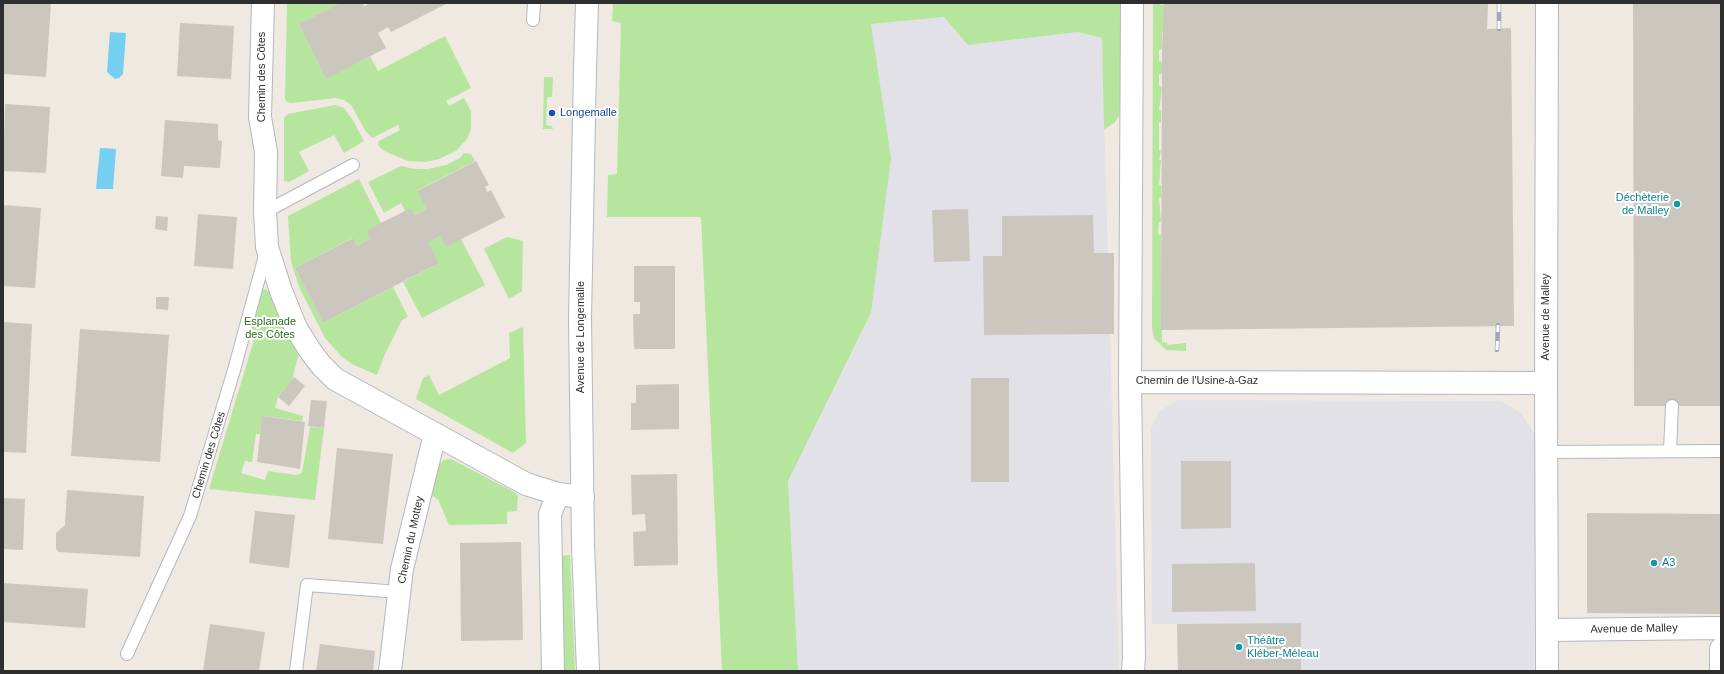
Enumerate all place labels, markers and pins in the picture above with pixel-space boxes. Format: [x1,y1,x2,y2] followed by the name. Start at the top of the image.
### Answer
[560,106,617,120] place label: Longemalle
[547,108,557,118] marker: Longemalle
[1616,191,1669,217] place label: Déchèterie de Malley
[1672,199,1682,209] marker: Déchèterie de Malley
[1662,556,1675,570] place label: A3
[1649,558,1659,568] marker: A3
[1247,634,1319,660] place label: Théâtre Kléber-Méleau
[1234,642,1244,652] marker: Théâtre Kléber-Méleau

